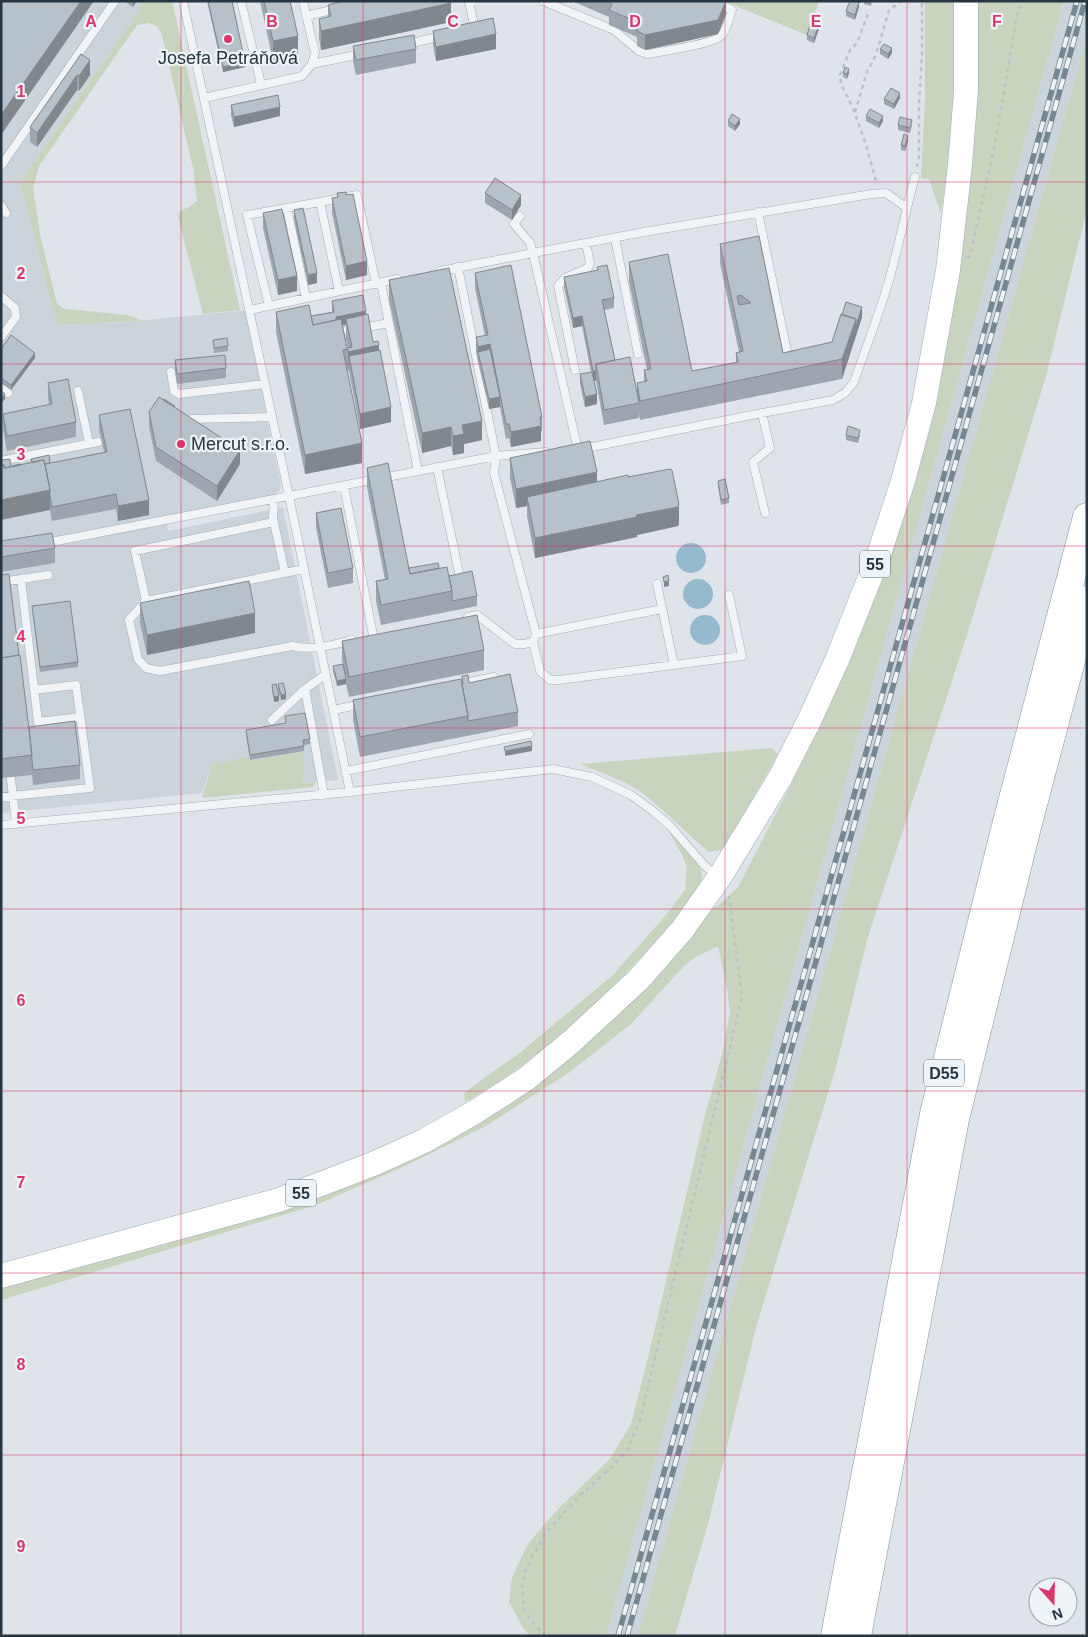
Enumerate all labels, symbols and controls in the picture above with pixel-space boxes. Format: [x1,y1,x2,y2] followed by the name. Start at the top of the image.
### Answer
[85,13,97,30] text: A
[266,13,278,30] text: B
[447,13,459,30] text: C
[629,13,641,30] text: D
[811,13,822,30] text: E
[992,13,1002,30] text: F
[222,33,234,45] marker: Josefa Petráňová
[158,48,299,68] place label: Josefa Petráňová
[17,83,26,100] text: 1
[17,265,26,282] text: 2
[191,434,290,454] place label: Mercut s.r.o.
[175,438,187,450] marker: Mercut s.r.o.
[17,446,26,463] text: 3
[860,550,890,578] road number: 55
[17,628,26,645] text: 4
[17,810,26,827] text: 5
[17,992,26,1009] text: 6
[924,1060,964,1086] road number: D55
[17,1174,26,1191] text: 7
[286,1180,316,1206] road number: 55
[17,1356,26,1373] text: 8
[17,1538,26,1555] text: 9
[1028,1577,1078,1627] north arrow
[1050,1605,1065,1623] text: N

